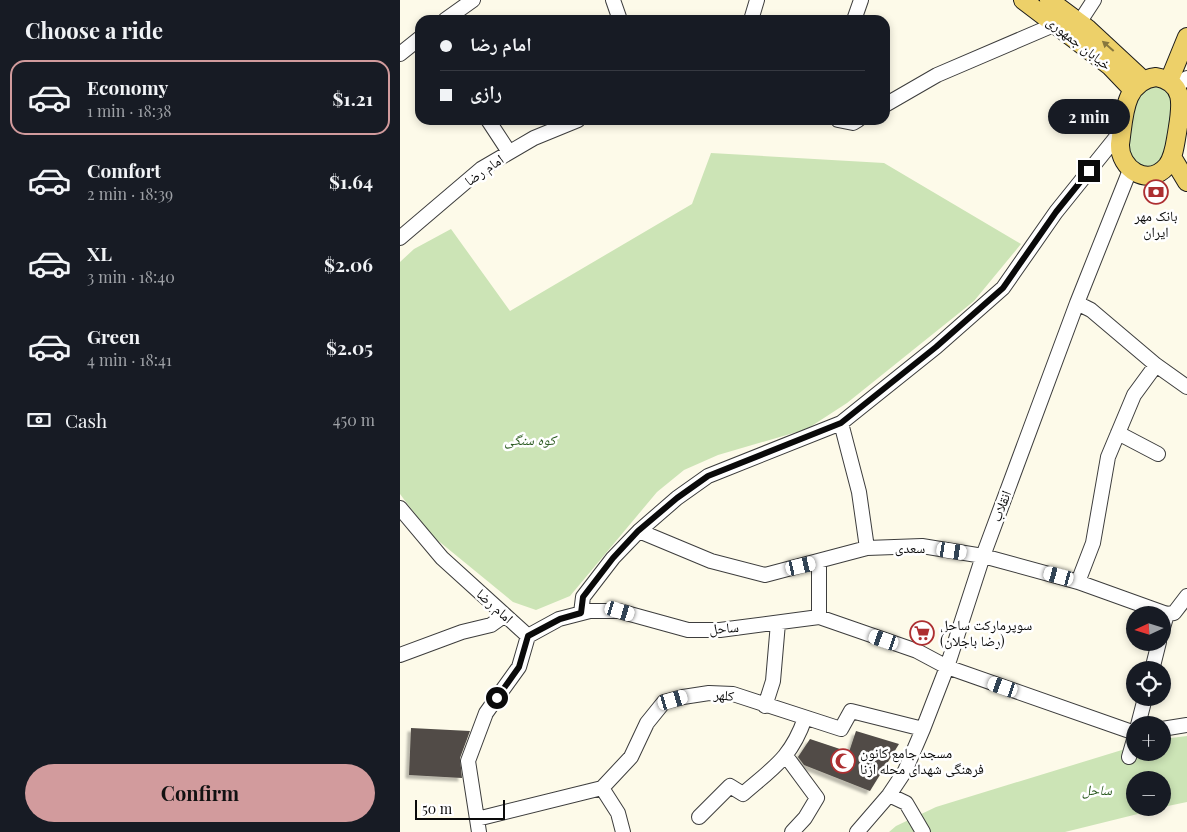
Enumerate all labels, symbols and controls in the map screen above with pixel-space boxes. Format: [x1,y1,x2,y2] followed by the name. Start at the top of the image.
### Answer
[1043,11,1116,74] street label: خیابان جمهوری
[25,15,163,45] text: Choose a ride
[470,30,532,56] text: امام رضا
[1101,41,1114,52] one-way arrow
[87,74,168,100] text: Economy
[27,75,72,120] icon: car
[470,78,502,104] text: رازی
[332,85,373,111] text: $1.21
[1048,99,1130,134] callout: 2 min
[87,100,172,121] text: 1 min · 18:38
[1068,106,1110,127] text: 2 min
[460,149,508,191] street label: امام رضا
[87,157,161,183] text: Comfort
[27,158,72,203] icon: car
[1078,160,1100,182] route end
[329,168,373,194] text: $1.64
[1143,179,1169,205] bank icon: بانک مهر ایران
[87,183,173,204] text: 2 min · 18:39
[1134,206,1178,241] place label: بانک مهر ایران
[87,240,112,266] text: XL
[27,241,72,286] icon: car
[324,251,373,277] text: $2.06
[87,266,175,287] text: 3 min · 18:40
[87,323,140,349] text: Green
[27,324,72,369] icon: car
[326,334,373,360] text: $2.05
[87,349,172,370] text: 4 min · 18:41
[25,406,53,434] icon: cash
[65,407,107,433] text: Cash
[333,409,375,430] text: 450 m
[505,430,558,449] park label: کوه سنگی
[986,488,1015,524] street label: انقلاب
[895,538,925,557] street label: سعدی
[936,541,967,561] car
[784,555,817,577] car
[1042,565,1075,587] car
[472,584,518,628] street label: امام رضا
[603,599,636,623] car
[1126,606,1171,651] north arrow
[1126,606,1171,816] map controls
[940,615,1032,650] place label: سوپرمارکت ساحل (رضا باجلان)
[708,617,740,638] street label: ساحل
[909,620,935,646] supermarket icon: سوپرمارکت ساحل (رضا باجلان)
[867,628,900,652] car
[1126,661,1171,706] button: locate
[986,675,1019,699] car
[712,684,735,705] street label: کلهر
[486,687,508,709] route start
[656,689,689,711] car
[1126,716,1171,761] button: +
[860,743,984,778] place label: مسجد جامع کانون فرهنگی شهدای محله ازنا
[830,748,856,774] mosque icon: مسجد جامع کانون فرهنگی شهدای محله ازنا
[25,764,375,822] button: Confirm
[1126,771,1171,816] button: −
[1082,780,1113,799] park label: ساحل
[415,797,505,820] scale bar
[422,799,452,818] text: 50 m

